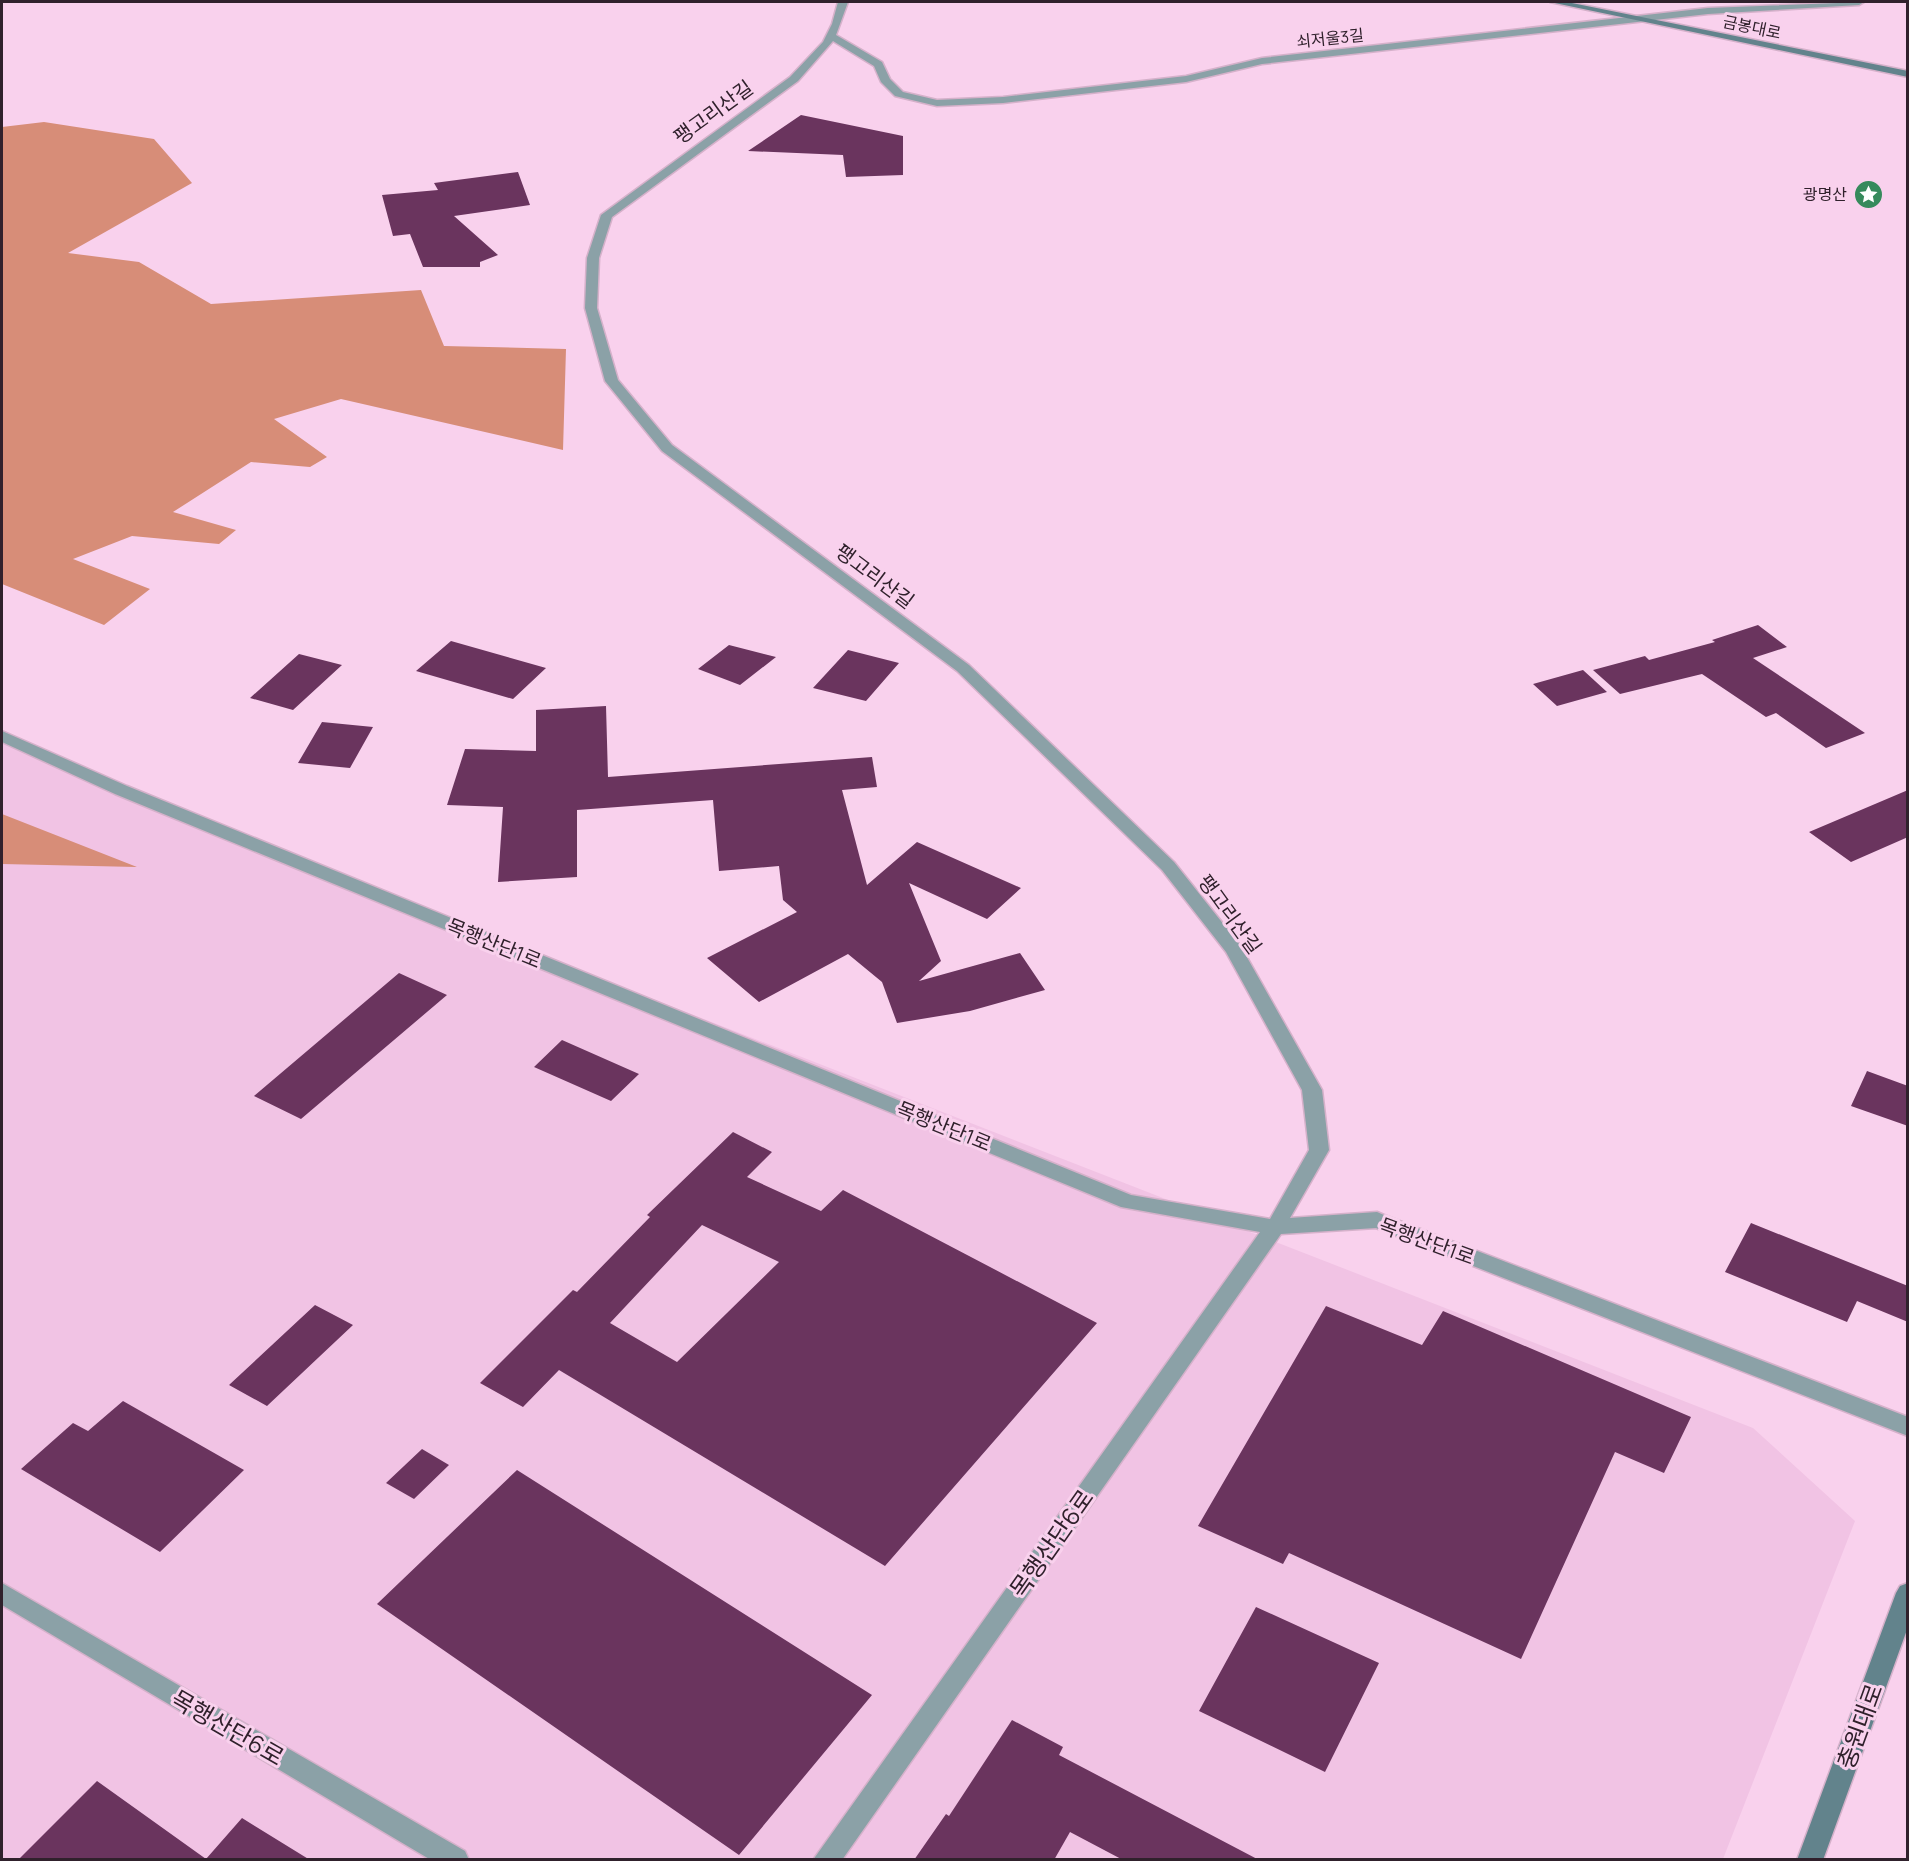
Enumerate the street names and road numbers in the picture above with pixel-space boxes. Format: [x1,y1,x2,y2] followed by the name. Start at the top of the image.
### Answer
[1721,10,1783,44] street label: 금봉대로
[1295,24,1365,52] street label: 쇠저울3길
[668,74,758,150] street label: 팽고리산길
[830,538,920,614] street label: 팽고리산길
[1192,869,1268,959] street label: 팽고리산길
[443,912,545,974] street label: 목행산단1로
[893,1095,995,1157] street label: 목행산단1로
[1375,1211,1479,1271] street label: 목행산단1로
[1002,1482,1100,1604] street label: 목행산단6로
[1828,1679,1890,1773] street label: 충원대로
[165,1681,291,1773] street label: 목행산단6로

